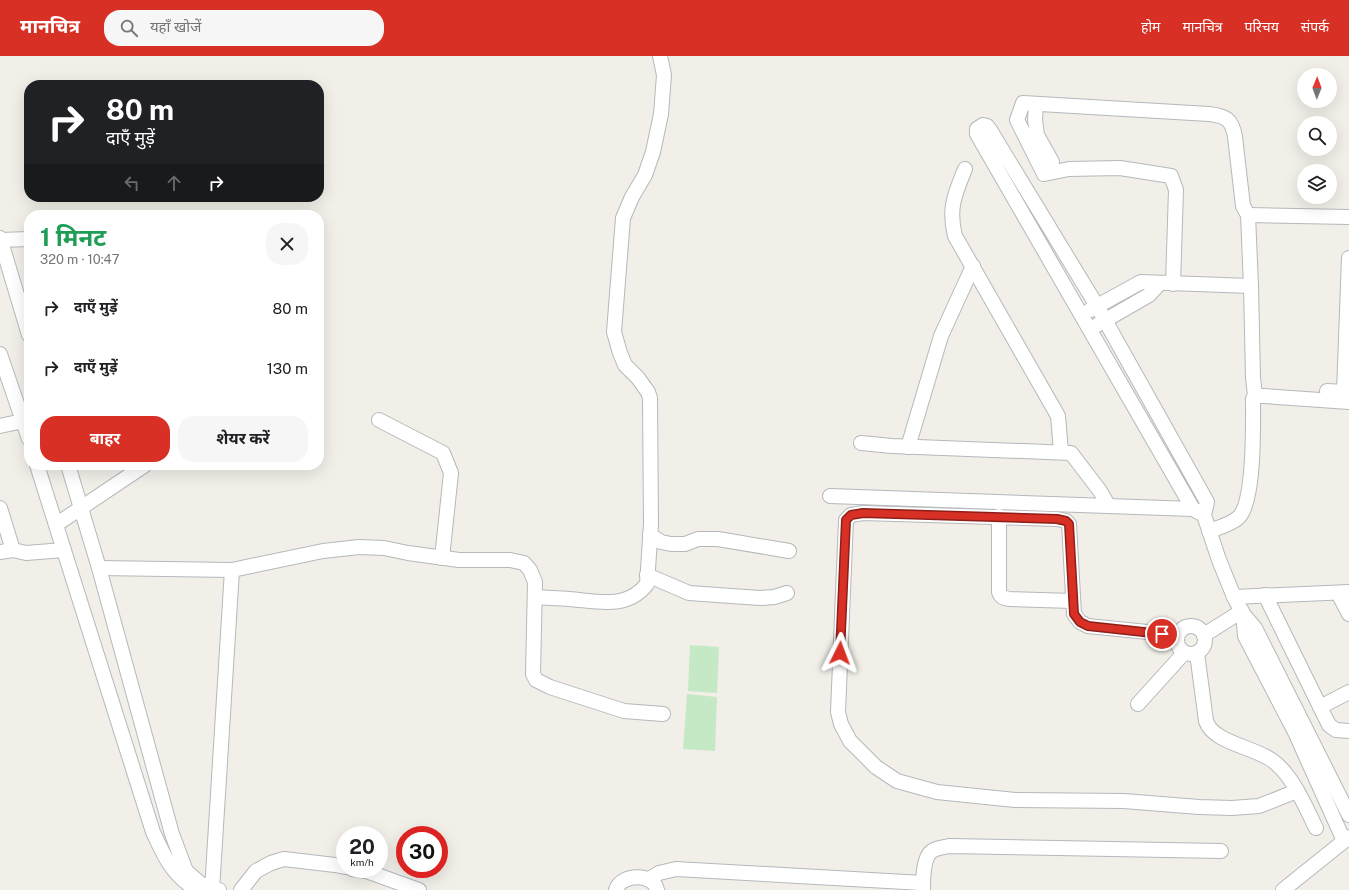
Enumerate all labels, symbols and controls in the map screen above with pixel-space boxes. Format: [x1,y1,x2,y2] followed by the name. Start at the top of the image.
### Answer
[104,10,384,46] search box
[20,15,80,37] text: मानचित्र
[118,17,140,39] icon: search
[150,18,201,35] text: यहाँ खोजें
[1141,19,1160,35] text: होम
[1182,19,1223,35] text: मानचित्र
[1245,19,1279,35] text: परिचय
[1301,19,1329,35] text: संपर्क
[1297,68,1337,108] north arrow
[1297,68,1337,204] map controls
[106,93,174,126] text: 80 m
[40,96,92,148] icon: right
[1297,116,1337,156] button: search
[106,127,155,148] text: दाएँ मुड़ें
[1297,164,1337,204] button: layers
[121,172,143,194] icon: left
[163,172,185,194] icon: ahead
[205,172,227,194] icon: right
[40,223,106,251] text: 1 मिनट
[266,223,308,265] button: close
[40,252,120,267] text: 320 m · 10:47
[40,297,62,319] icon: right
[74,298,118,315] text: दाएँ मुड़ें
[273,300,308,317] text: 80 m
[40,357,62,379] icon: right
[74,358,118,375] text: दाएँ मुड़ें
[267,360,308,377] text: 130 m
[40,416,170,462] button: बाहर
[178,416,308,462] button: शेयर करें
[1145,617,1179,651] pin
[1151,623,1173,645] icon: arrive
[819,632,861,674] position arrow
[396,826,448,878] speed limit sign: 30
[349,835,375,859] text: 20
[350,856,374,868] text: km/h

